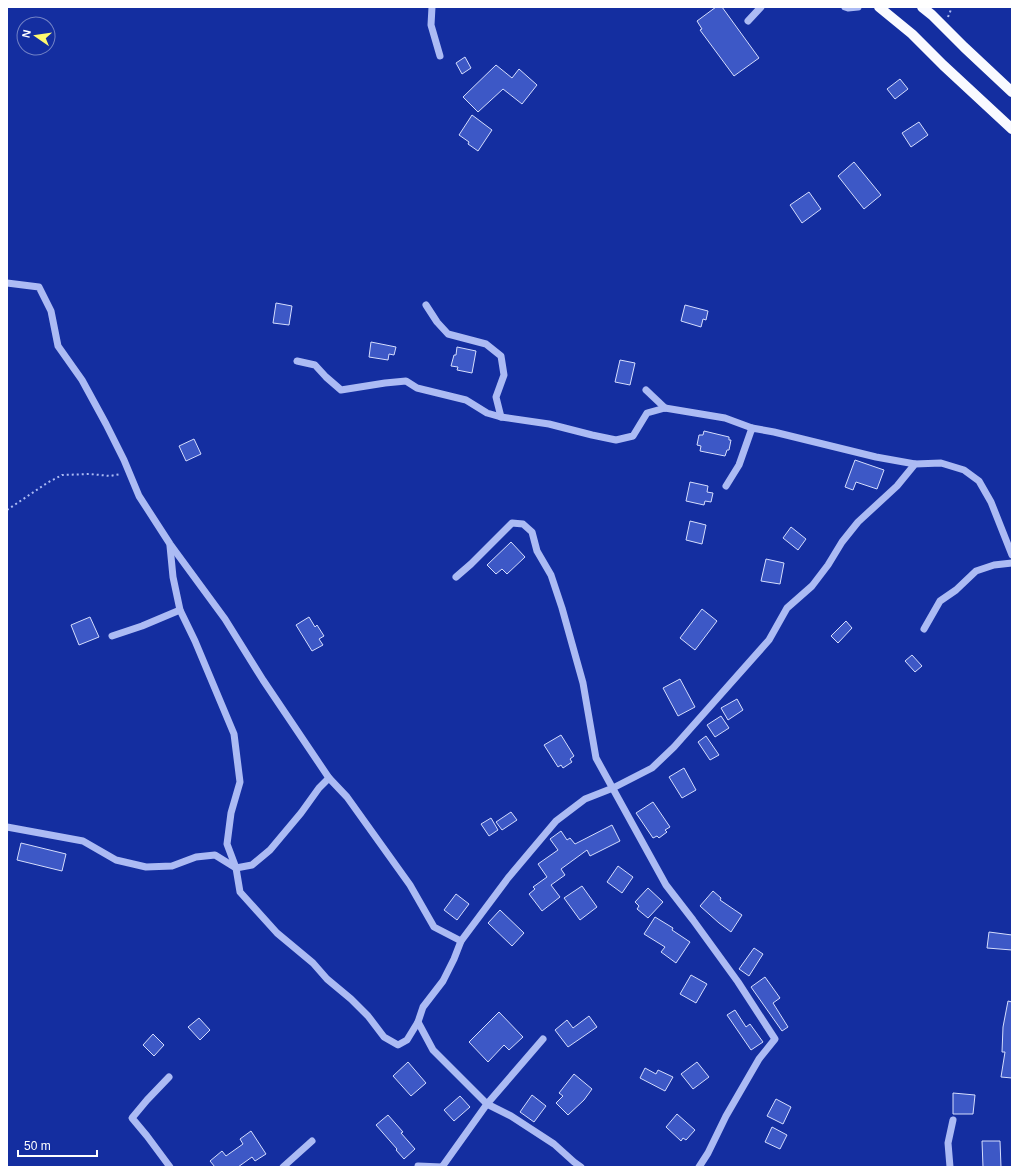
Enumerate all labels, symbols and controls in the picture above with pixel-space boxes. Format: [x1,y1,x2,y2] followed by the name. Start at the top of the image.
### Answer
[16,16,56,56] north arrow
[20,28,33,39] text: N
[18,1132,97,1158] scale bar
[24,1139,51,1153] text: 50 m

